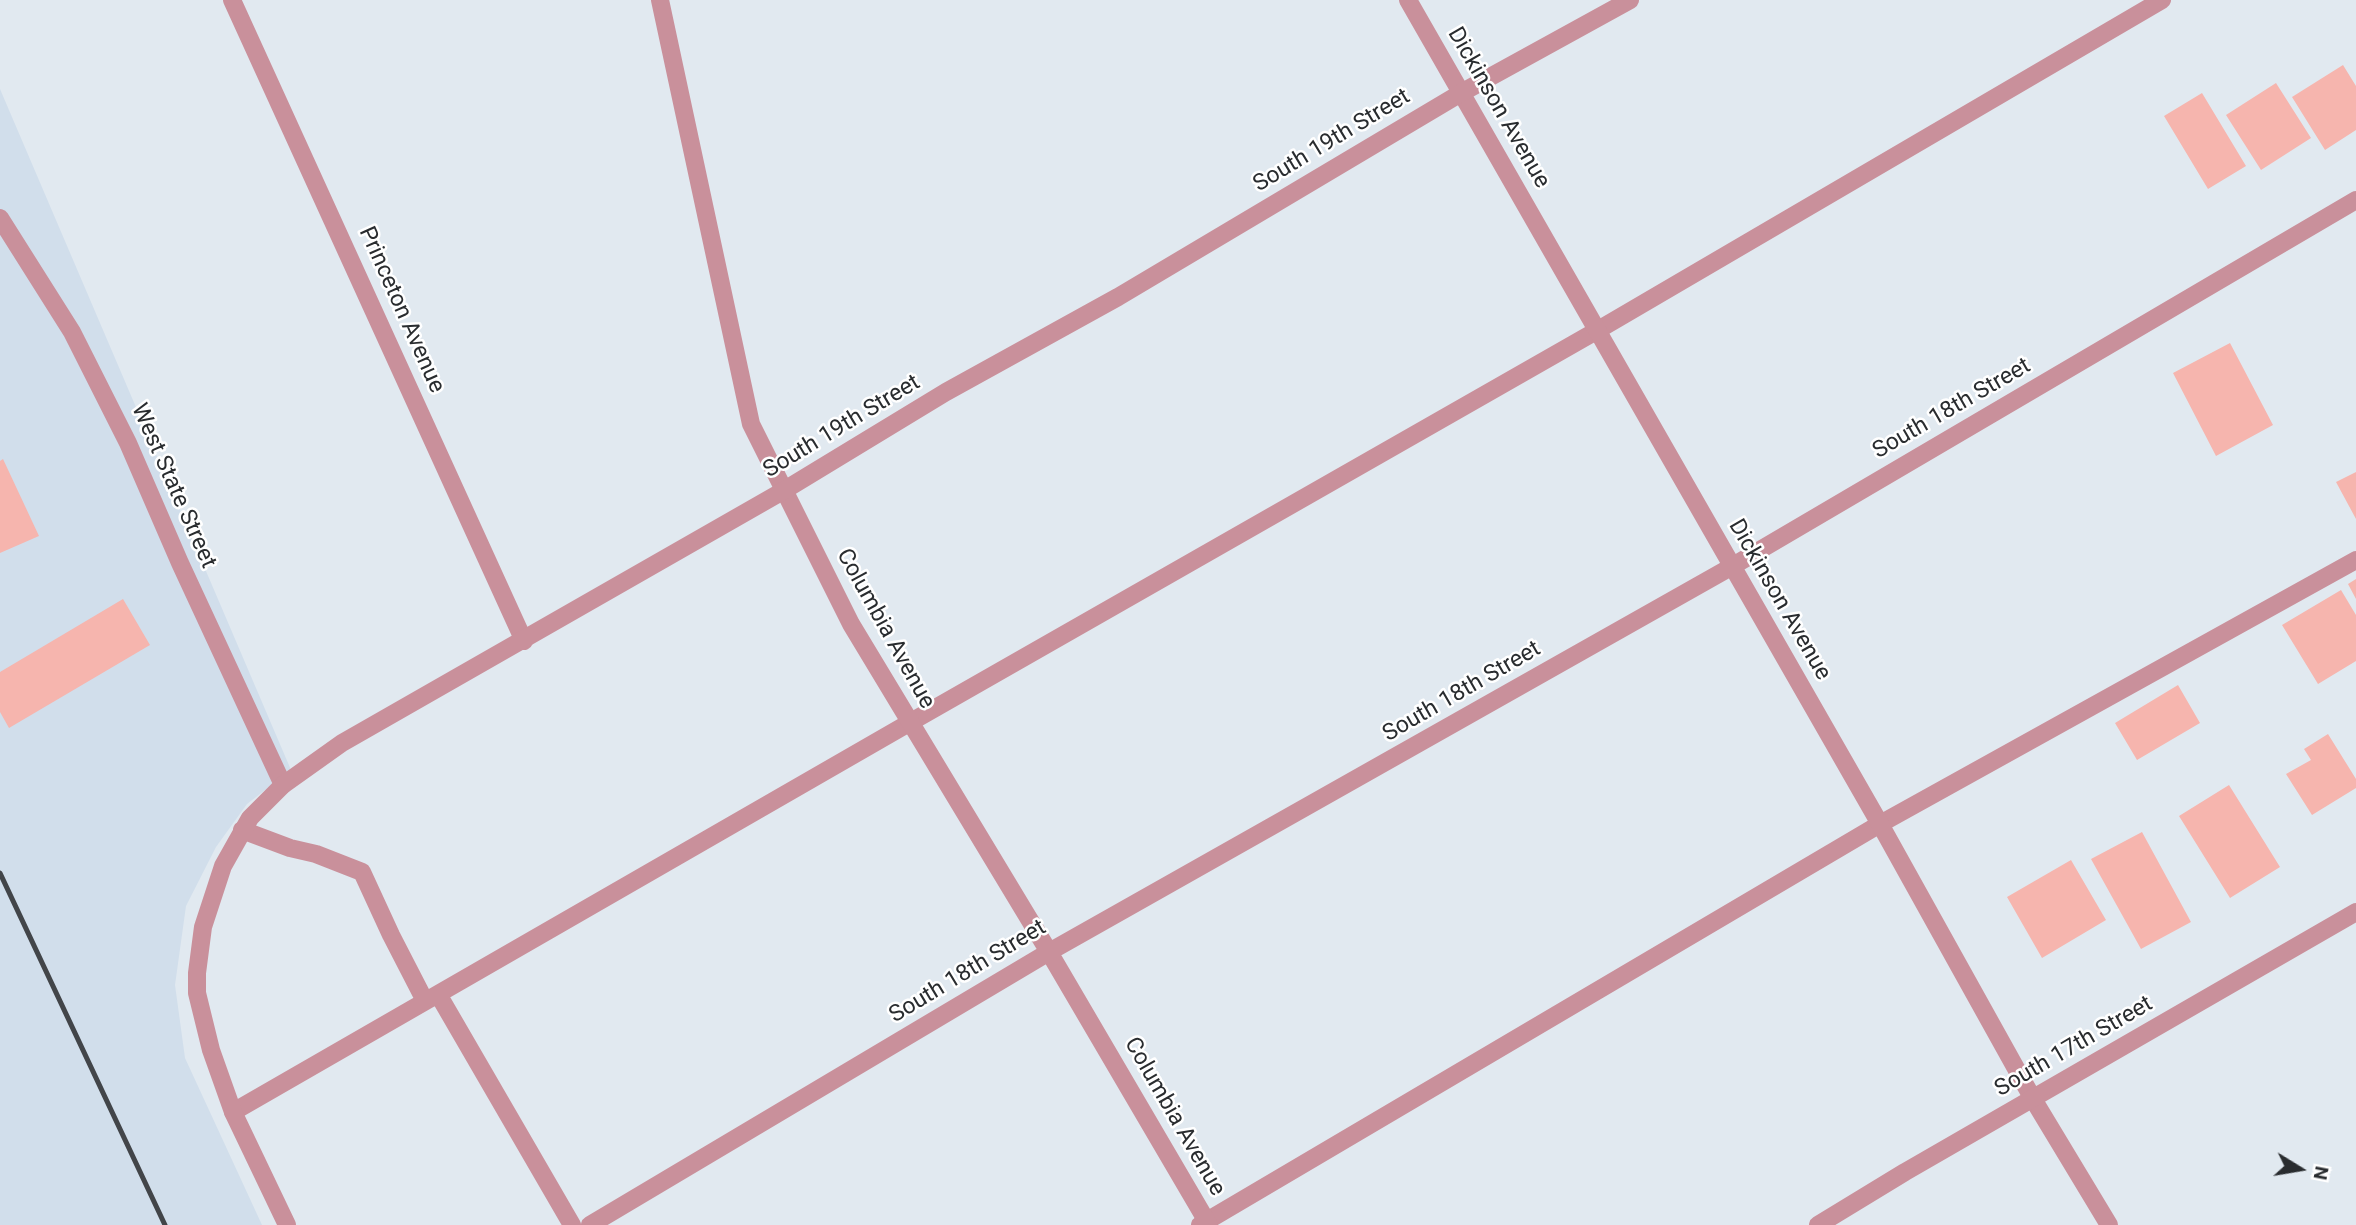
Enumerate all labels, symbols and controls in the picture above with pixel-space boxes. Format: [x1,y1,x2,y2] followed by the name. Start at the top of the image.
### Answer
[1441,23,1555,193] street label: Dickinson Avenue
[1249,83,1415,199] street label: South 19th Street
[352,223,450,397] street label: Princeton Avenue
[1868,353,2036,465] street label: South 18th Street
[759,369,925,485] street label: South 19th Street
[124,399,222,573] street label: West State Street
[1722,515,1836,685] street label: Dickinson Avenue
[830,544,940,714] street label: Columbia Avenue
[1378,636,1546,748] street label: South 18th Street
[885,914,1051,1030] street label: South 18th Street
[1990,991,2158,1103] street label: South 17th Street
[1117,1033,1231,1201] street label: Columbia Avenue
[2265,1134,2335,1204] north arrow
[2309,1164,2334,1182] text: N

